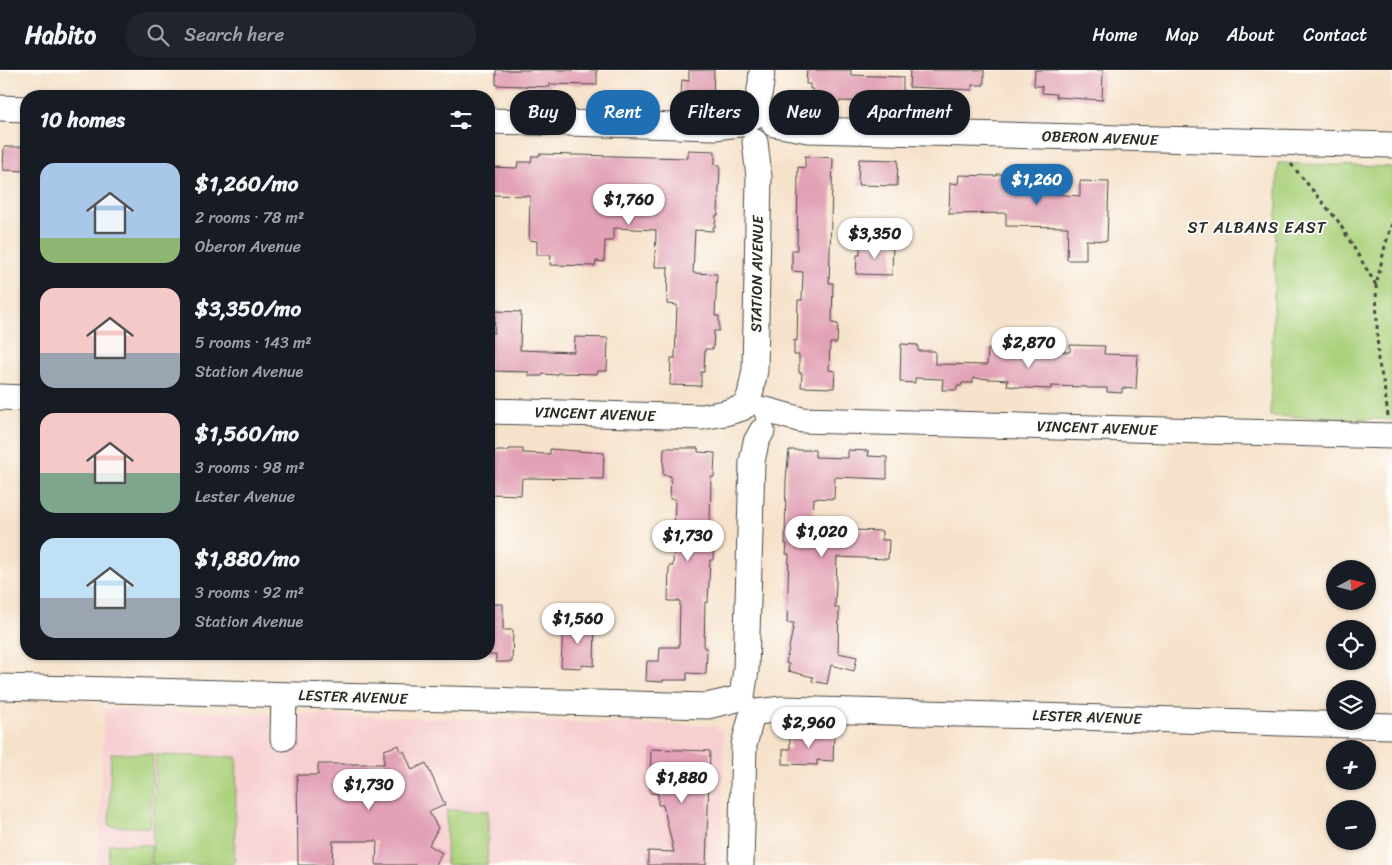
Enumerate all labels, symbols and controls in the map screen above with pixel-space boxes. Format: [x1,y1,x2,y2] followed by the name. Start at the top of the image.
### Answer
[126,12,476,57] search box
[25,14,96,56] text: Habito
[184,18,284,51] text: Search here
[1093,19,1138,51] text: Home
[1166,19,1199,51] text: Map
[1227,19,1275,51] text: About
[1303,19,1367,51] text: Contact
[144,21,172,49] icon: search
[510,90,576,135] chip: Buy
[586,90,660,135] chip: Rent
[670,90,759,135] chip: Filters
[769,90,839,135] chip: New
[849,90,970,135] chip: Apartment
[40,101,125,139] text: 10 homes
[447,106,475,134] icon: filters
[1041,123,1160,153] street label: OBERON AVENUE
[996,164,1078,206] pin: $1,260
[195,165,298,203] text: $1,260/mo
[1012,165,1062,194] text: $1,260
[80,183,140,243] icon: home
[588,184,670,226] pin: $1,760
[604,185,654,214] text: $1,760
[195,203,304,232] text: 2 rooms · 78 m²
[1187,213,1327,242] district label: ST ALBANS EAST
[743,214,771,333] street label: STATION AVENUE
[834,218,916,260] pin: $3,350
[849,219,901,248] text: $3,350
[195,232,301,261] text: Oberon Avenue
[195,290,301,328] text: $3,350/mo
[80,308,140,368] icon: home
[988,326,1070,369] pin: $2,870
[195,328,312,357] text: 5 rooms · 143 m²
[1002,328,1056,357] text: $2,870
[195,357,303,386] text: Station Avenue
[534,399,657,429] street label: VINCENT AVENUE
[1036,413,1159,443] street label: VINCENT AVENUE
[195,415,299,453] text: $1,560/mo
[80,433,140,493] icon: home
[195,453,304,482] text: 3 rooms · 98 m²
[195,482,295,511] text: Lester Avenue
[781,516,863,558] pin: $1,020
[796,517,848,546] text: $1,020
[647,520,729,562] pin: $1,730
[663,521,713,550] text: $1,730
[195,540,300,578] text: $1,880/mo
[80,558,140,618] icon: home
[1326,560,1376,610] north arrow
[1326,560,1376,850] map controls
[195,578,304,607] text: 3 rooms · 92 m²
[537,602,619,645] pin: $1,560
[553,604,603,633] text: $1,560
[195,607,303,636] text: Station Avenue
[1326,620,1376,670] button: locate
[1326,680,1376,730] button: layers
[298,682,410,712] street label: LESTER AVENUE
[1032,702,1144,732] street label: LESTER AVENUE
[768,706,850,749] pin: $2,960
[782,708,836,737] text: $2,960
[1326,740,1376,790] button: +
[641,762,723,804] pin: $1,880
[656,763,708,792] text: $1,880
[328,768,410,811] pin: $1,730
[344,770,394,799] text: $1,730
[1326,800,1376,850] button: −

